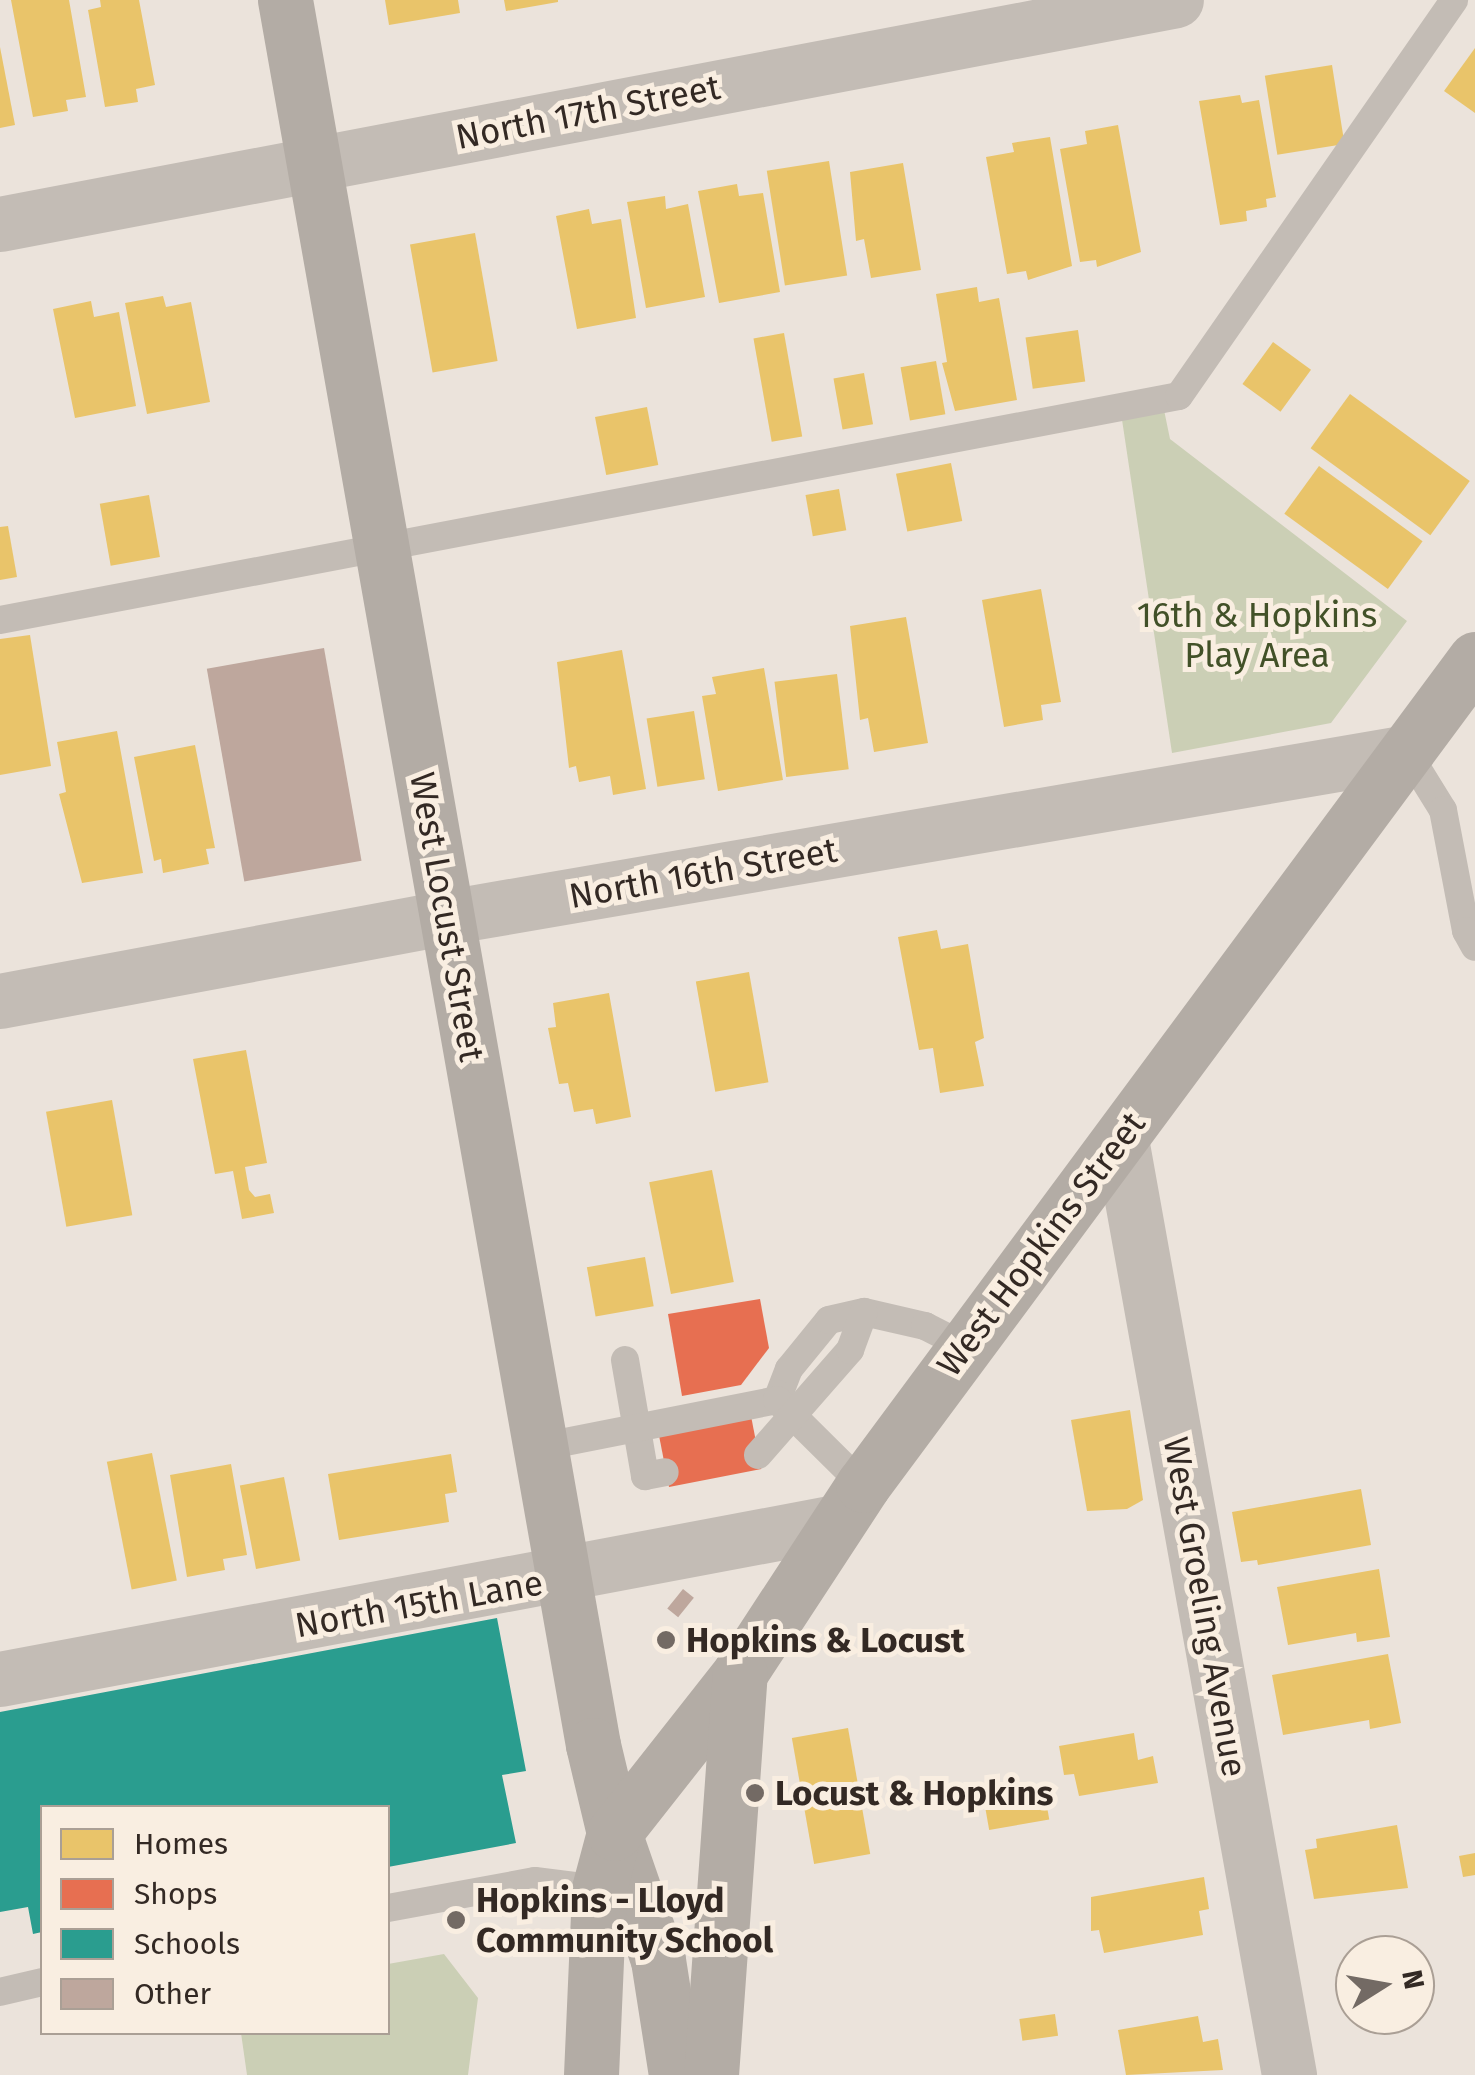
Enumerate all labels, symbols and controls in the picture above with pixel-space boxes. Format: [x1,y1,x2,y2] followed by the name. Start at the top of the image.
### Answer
[452,66,724,158] street label: North 17th Street
[1137,594,1377,676] park label: 16th & Hopkins Play Area
[401,769,493,1065] street label: West Locust Street
[566,829,840,917] street label: North 16th Street
[928,1104,1154,1384] street label: West Hopkins Street
[1154,1434,1256,1780] street label: West Groeling Avenue
[292,1562,546,1646] street label: North 15th Lane
[686,1619,964,1661] place label: Hopkins & Locust
[655,1629,677,1651] marker: Hopkins & Locust
[775,1772,1053,1814] place label: Locust & Hopkins
[744,1782,766,1804] marker: Locust & Hopkins
[40,1805,390,2035] legend
[134,1826,228,1862] text: Homes
[134,1876,217,1912] text: Shops
[476,1879,773,1961] place label: Hopkins - Lloyd Community School
[445,1909,467,1931] marker: Hopkins - Lloyd Community School
[134,1926,240,1962] text: Schools
[1335,1935,1435,2035] north arrow
[1395,1967,1431,1992] text: N
[134,1976,211,2012] text: Other

